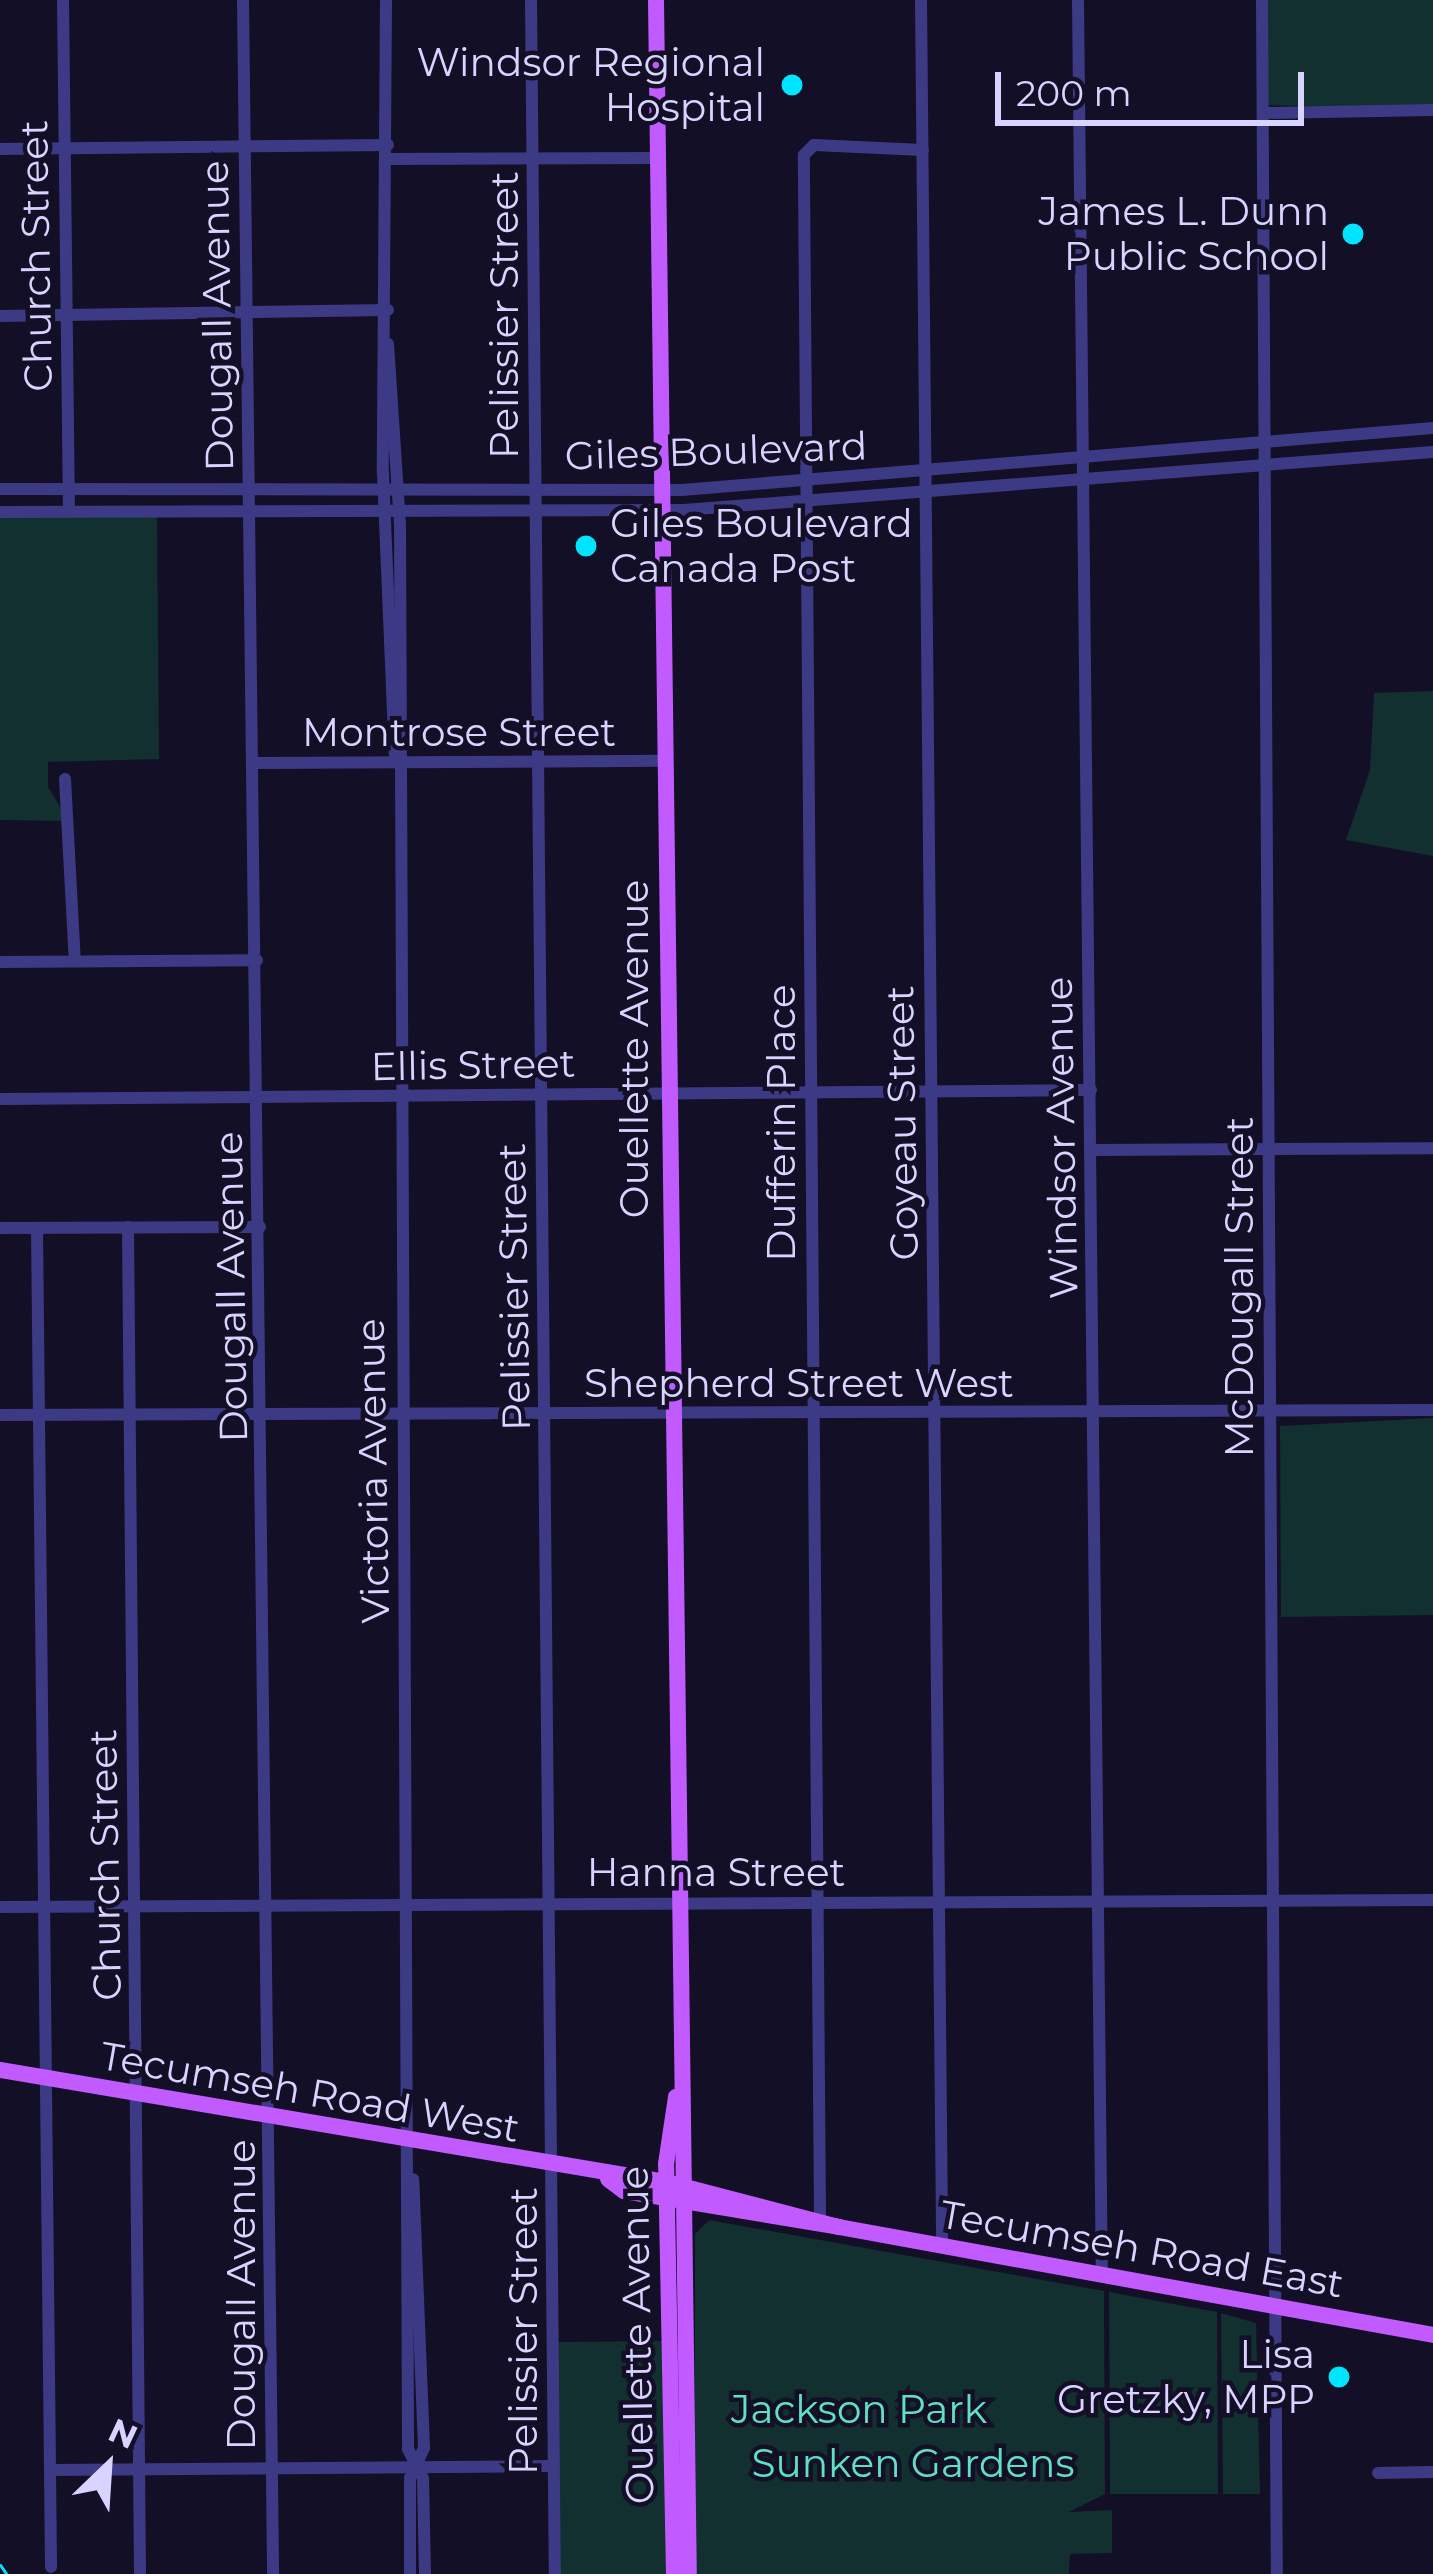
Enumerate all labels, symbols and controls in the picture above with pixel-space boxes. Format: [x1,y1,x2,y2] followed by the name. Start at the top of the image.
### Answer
[416,40,765,131] place label: Windsor Regional Hospital
[1001,48,1310,122] scale bar
[776,69,808,101] marker: Windsor Regional Hospital
[1016,71,1132,115] text: 200 m
[10,120,62,392] street label: Church Street
[191,160,243,472] street label: Dougall Avenue
[481,171,527,459] street label: Pelissier Street
[1038,189,1329,280] place label: James L. Dunn Public School
[1340,221,1366,247] marker: James L. Dunn Public School
[564,422,868,480] street label: Giles Boulevard
[610,501,913,592] place label: Giles Boulevard Canada Post
[573,533,599,559] marker: Giles Boulevard Canada Post
[302,709,616,755] street label: Montrose Street
[611,880,657,1218] street label: Ouellette Avenue
[1035,976,1087,1300] street label: Windsor Avenue
[758,984,804,1262] street label: Dufferin Place
[876,985,928,1261] street label: Goyeau Street
[370,1040,576,1090] street label: Ellis Street
[1216,1117,1262,1457] street label: McDougall Street
[205,1131,257,1443] street label: Dougall Avenue
[488,1143,540,1431] street label: Pelissier Street
[347,1318,399,1624] street label: Victoria Avenue
[584,1360,1014,1406] street label: Shepherd Street West
[79,1729,131,2001] street label: Church Street
[587,1849,845,1895] street label: Hanna Street
[97,2032,523,2152] street label: Tecumseh Road West
[218,2140,264,2450] street label: Dougall Avenue
[611,2165,663,2505] street label: Ouellette Avenue
[500,2187,546,2475] street label: Pelissier Street
[937,2190,1347,2308] street label: Tecumseh Road East
[1057,2332,1315,2423] place label: Lisa Gretzky, MPP
[1326,2364,1352,2390] marker: Lisa Gretzky, MPP
[731,2386,987,2432] park label: Jackson Park
[48,2406,168,2526] north arrow
[103,2410,144,2457] text: N
[752,2440,1074,2486] park label: Sunken Gardens

